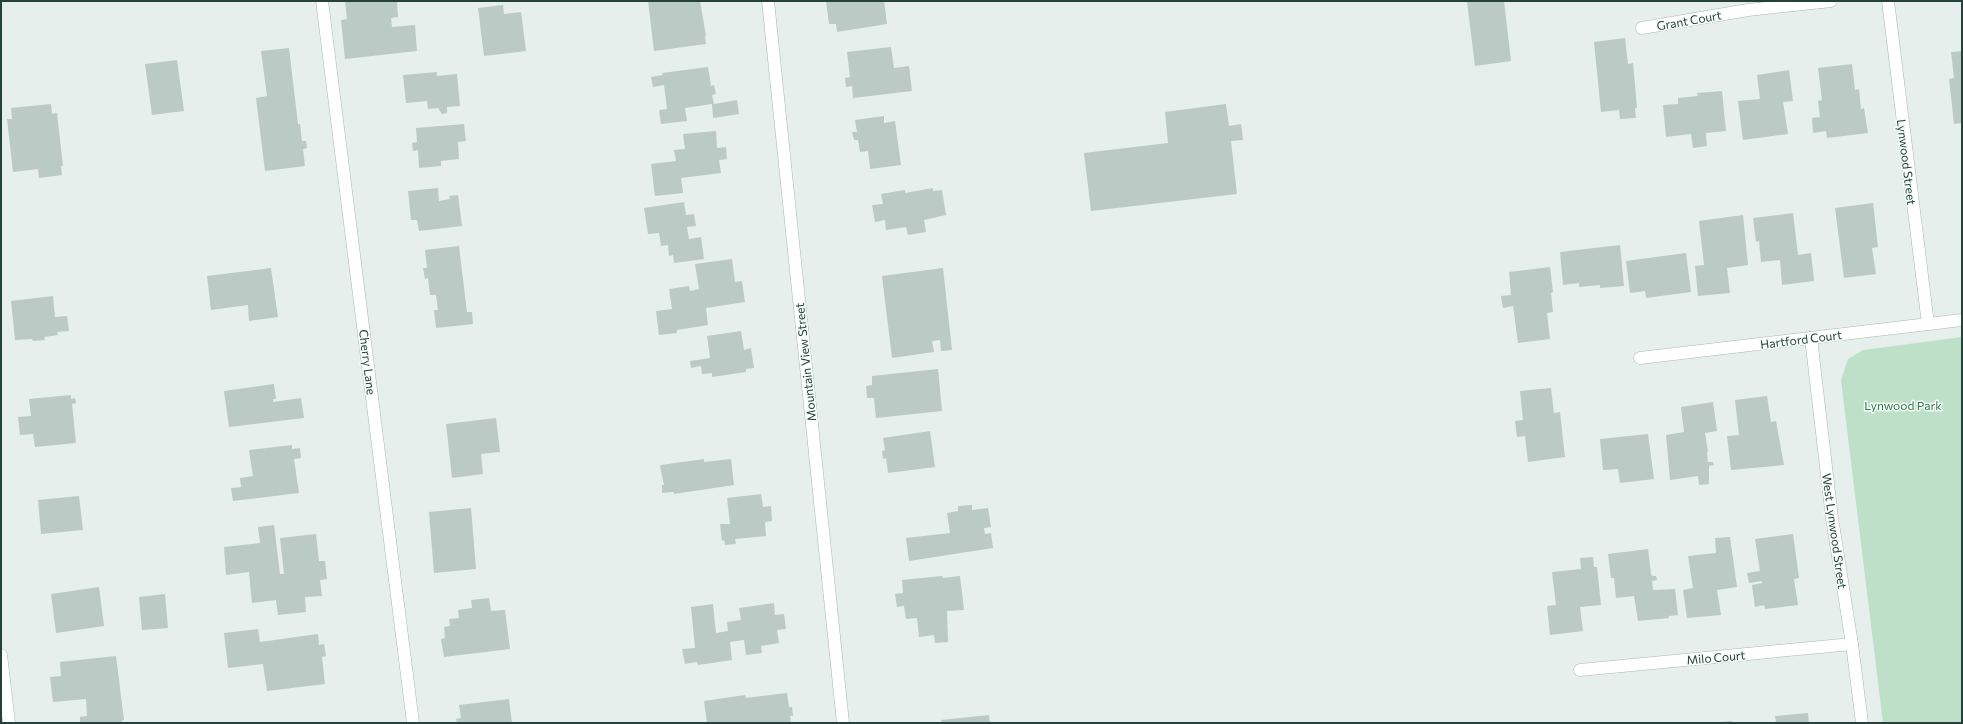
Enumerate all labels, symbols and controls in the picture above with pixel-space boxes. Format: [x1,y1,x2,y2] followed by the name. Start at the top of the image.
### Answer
[1655,7,1723,33] street label: Grant Court
[1895,118,1919,206] street label: Lynwood Street
[792,302,818,422] street label: Mountain View Street
[1759,327,1843,351] street label: Hartford Court
[357,328,379,396] street label: Cherry Lane
[1864,398,1942,412] park label: Lynwood Park
[1820,472,1850,590] street label: West Lynwood Street
[1686,647,1746,667] street label: Milo Court

